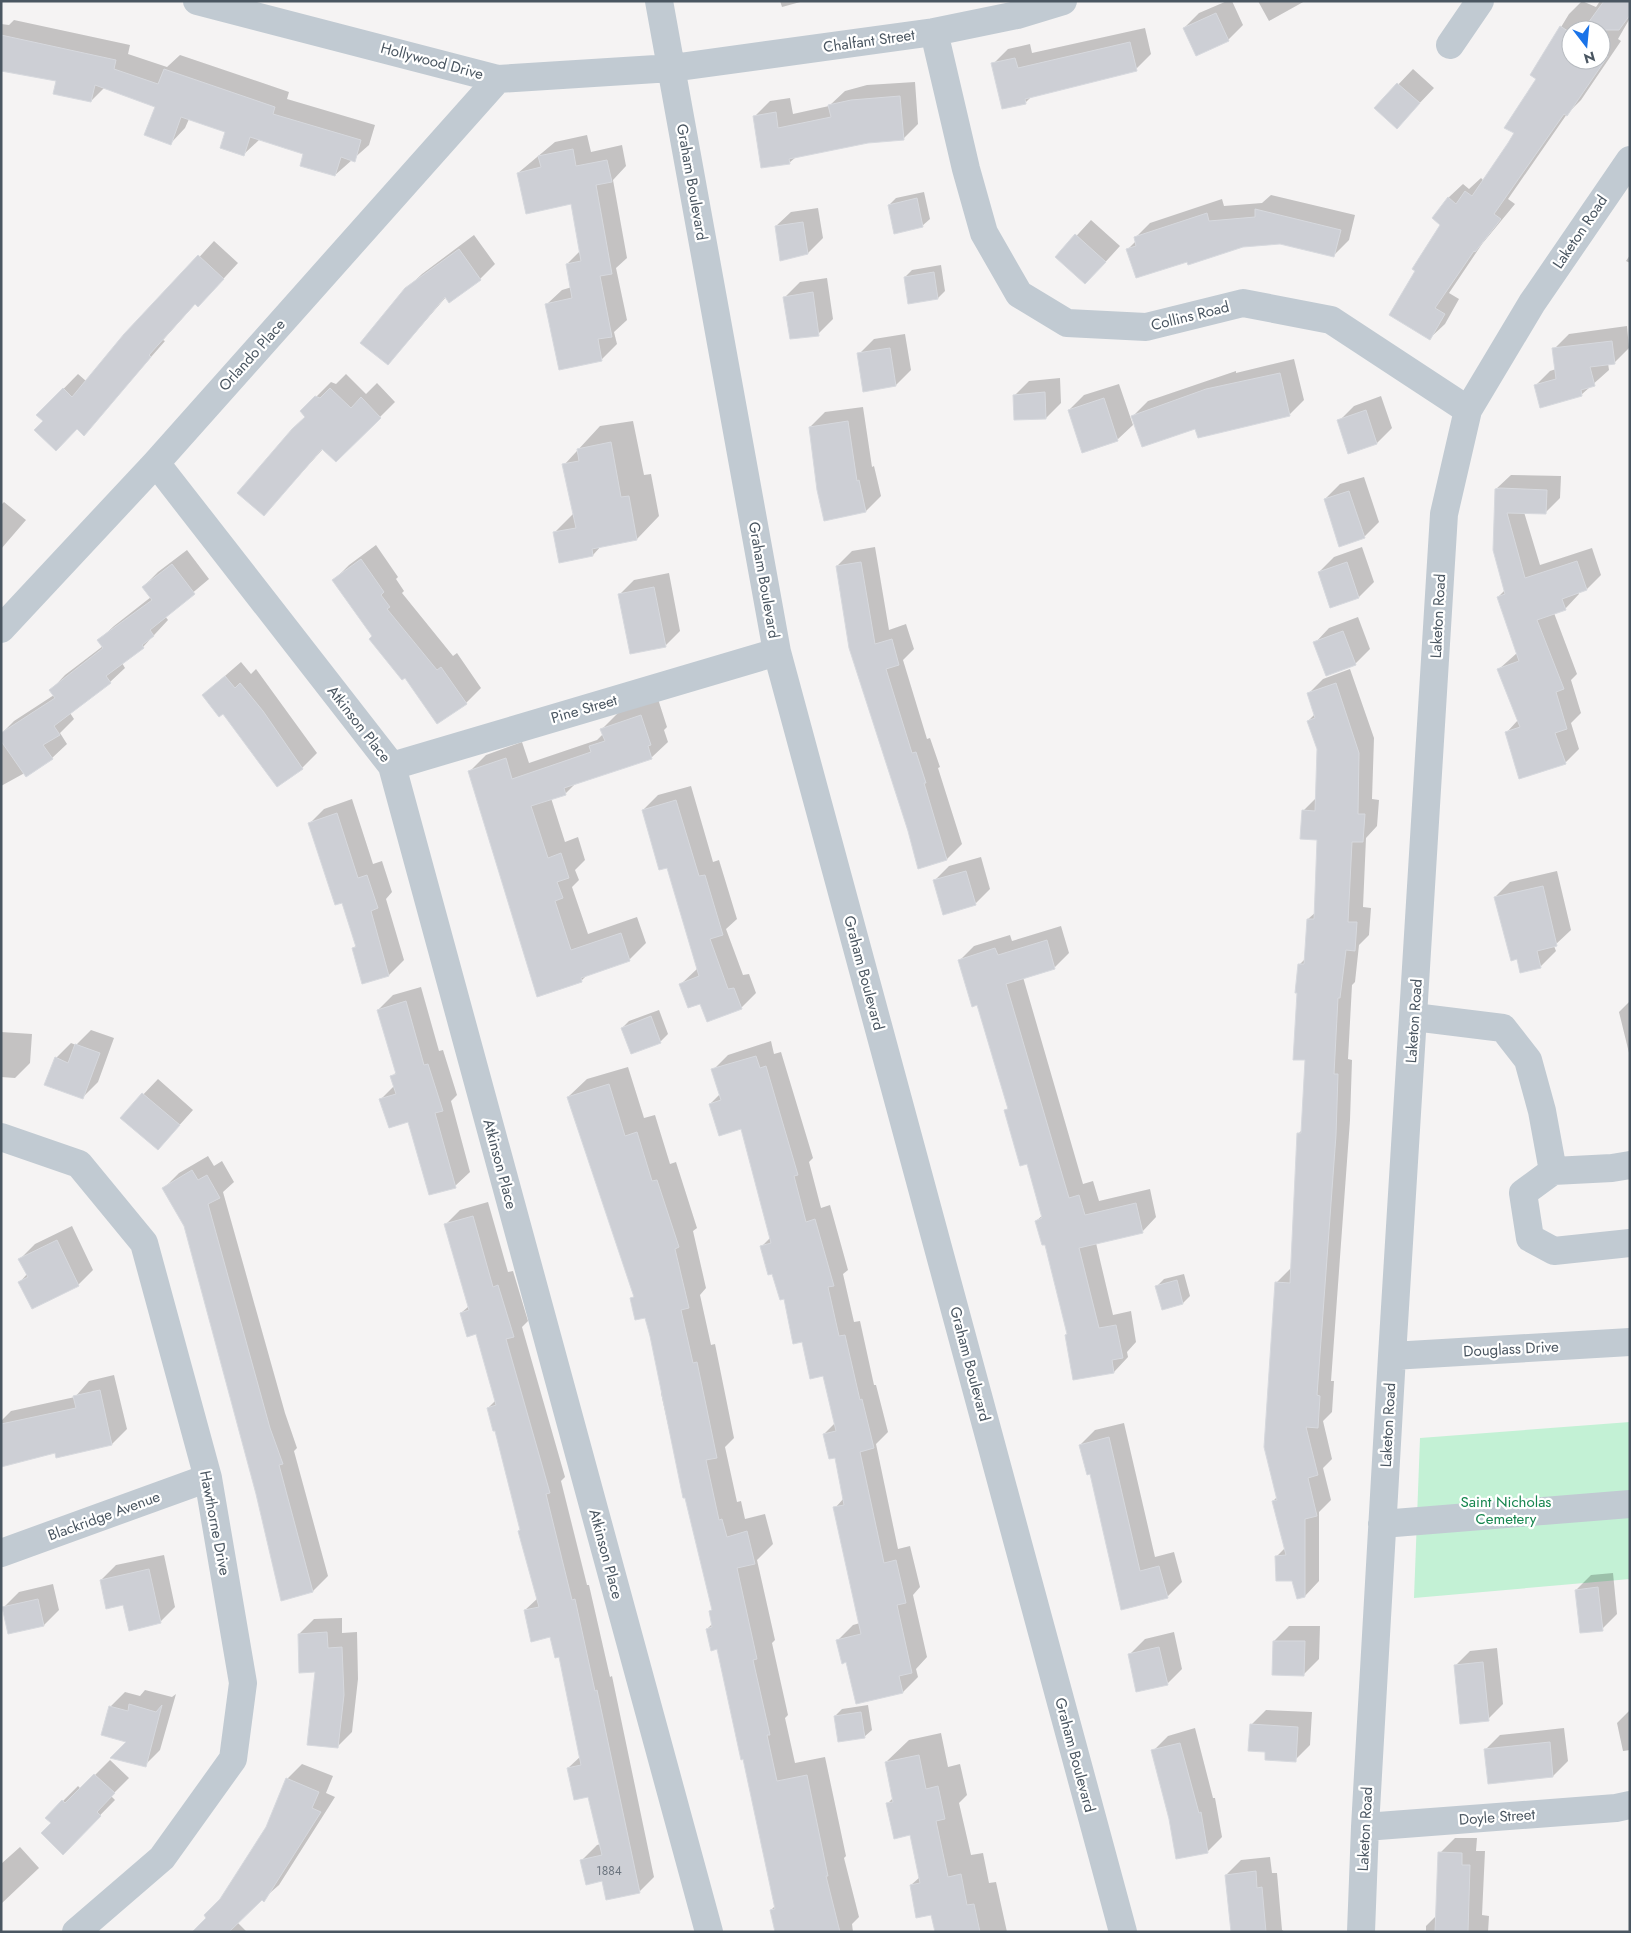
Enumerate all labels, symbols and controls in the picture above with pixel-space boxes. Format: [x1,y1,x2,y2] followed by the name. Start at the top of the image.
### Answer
[1561,20,1611,70] north arrow
[822,24,917,58] street label: Chalfant Street
[378,37,486,85] street label: Hollywood Drive
[1581,46,1598,69] text: N
[671,122,713,242] street label: Graham Boulevard
[1547,191,1613,273] street label: Laketon Road
[1149,296,1231,336] street label: Collins Road
[214,314,291,396] street label: Orlando Place
[743,520,785,640] street label: Graham Boulevard
[1425,573,1451,659] street label: Laketon Road
[322,681,396,767] street label: Atkinson Place
[548,689,620,729] street label: Pine Street
[838,913,890,1033] street label: Graham Boulevard
[1400,978,1428,1064] street label: Laketon Road
[477,1117,523,1212] street label: Atkinson Place
[944,1304,996,1424] street label: Graham Boulevard
[1463,1336,1559,1362] street label: Douglass Drive
[1375,1382,1401,1468] street label: Laketon Road
[194,1469,236,1578] street label: Hawthorne Drive
[45,1485,163,1546] street label: Blackridge Avenue
[1461,1491,1551,1530] park label: Saint Nicholas Cemetery
[583,1507,629,1602] street label: Atkinson Place
[1049,1695,1101,1815] street label: Graham Boulevard
[1352,1786,1378,1872] street label: Laketon Road
[1458,1803,1536,1831] street label: Doyle Street
[596,1862,622,1880] house number: 1884

